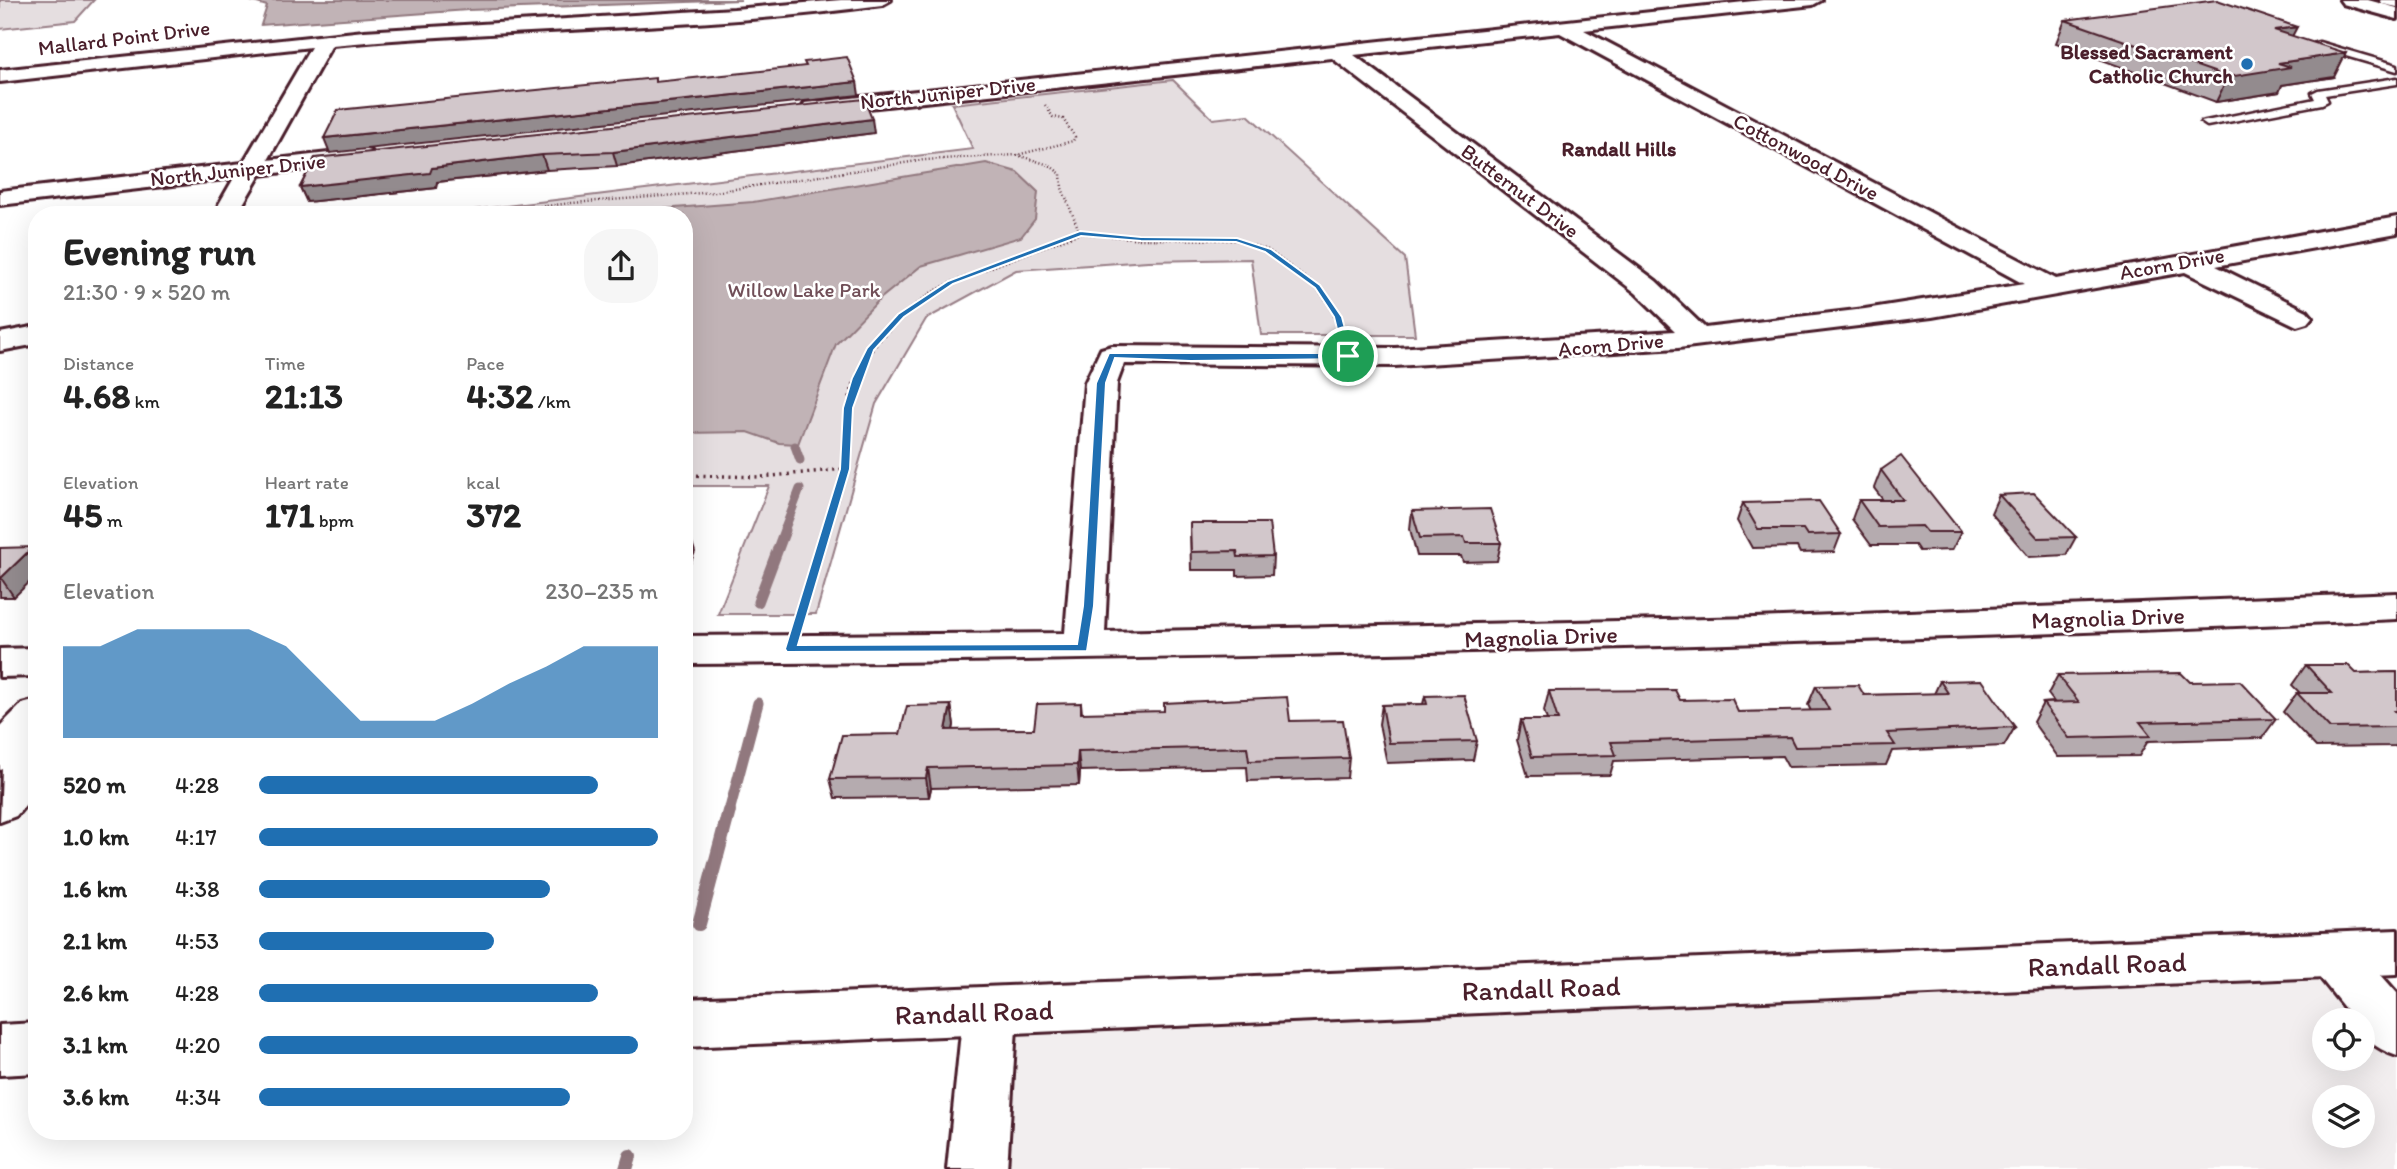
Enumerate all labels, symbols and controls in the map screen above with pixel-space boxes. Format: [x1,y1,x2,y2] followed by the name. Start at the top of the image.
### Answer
[37,15,211,60] street label: Mallard Point Drive
[2060,39,2233,88] place label: Blessed Sacrament Catholic Church
[2239,56,2255,72] marker: Blessed Sacrament Catholic Church
[859,71,1037,114] street label: North Juniper Drive
[1729,108,1883,205] street label: Cottonwood Drive
[1562,136,1676,161] district label: Randall Hills
[1456,138,1584,243] street label: Butternut Drive
[149,148,327,191] street label: North Juniper Drive
[63,229,256,275] text: Evening run
[584,229,658,303] button: share
[2118,242,2226,285] street label: Acorn Drive
[728,277,881,302] park label: Willow Lake Park
[63,278,230,306] text: 21:30 · 9 × 520 m
[1318,326,1378,386] pin
[1557,327,1665,362] street label: Acorn Drive
[1329,337,1367,375] icon: arrive
[63,352,134,375] text: Distance
[265,352,305,375] text: Time
[466,352,504,375] text: Pace
[63,375,130,417] text: 4.68
[265,375,343,417] text: 21:13
[466,375,533,417] text: 4:32
[130,390,160,413] text: km
[533,390,571,413] text: /km
[63,471,139,494] text: Elevation
[265,471,349,494] text: Heart rate
[466,471,500,494] text: kcal
[63,494,102,536] text: 45
[265,494,315,536] text: 171
[466,494,521,536] text: 372
[102,509,123,532] text: m
[315,509,354,532] text: bpm
[63,577,154,605] text: Elevation
[545,577,658,605] text: 230–235 m
[2031,600,2185,635] street label: Magnolia Drive
[1464,619,1618,654] street label: Magnolia Drive
[63,771,126,799] text: 520 m
[175,771,219,799] text: 4:28
[63,823,129,851] text: 1.0 km
[175,823,217,851] text: 4:17
[63,875,127,903] text: 1.6 km
[175,875,220,903] text: 4:38
[63,927,127,955] text: 2.1 km
[175,927,219,955] text: 4:53
[2027,944,2187,984] street label: Randall Road
[1461,968,1621,1008] street label: Randall Road
[63,979,129,1007] text: 2.6 km
[175,979,219,1007] text: 4:28
[894,992,1054,1032] street label: Randall Road
[2312,1008,2375,1148] map controls
[2312,1008,2375,1071] button: locate
[63,1031,127,1059] text: 3.1 km
[175,1031,221,1059] text: 4:20
[63,1083,129,1111] text: 3.6 km
[175,1083,221,1111] text: 4:34
[2312,1085,2375,1148] button: layers

